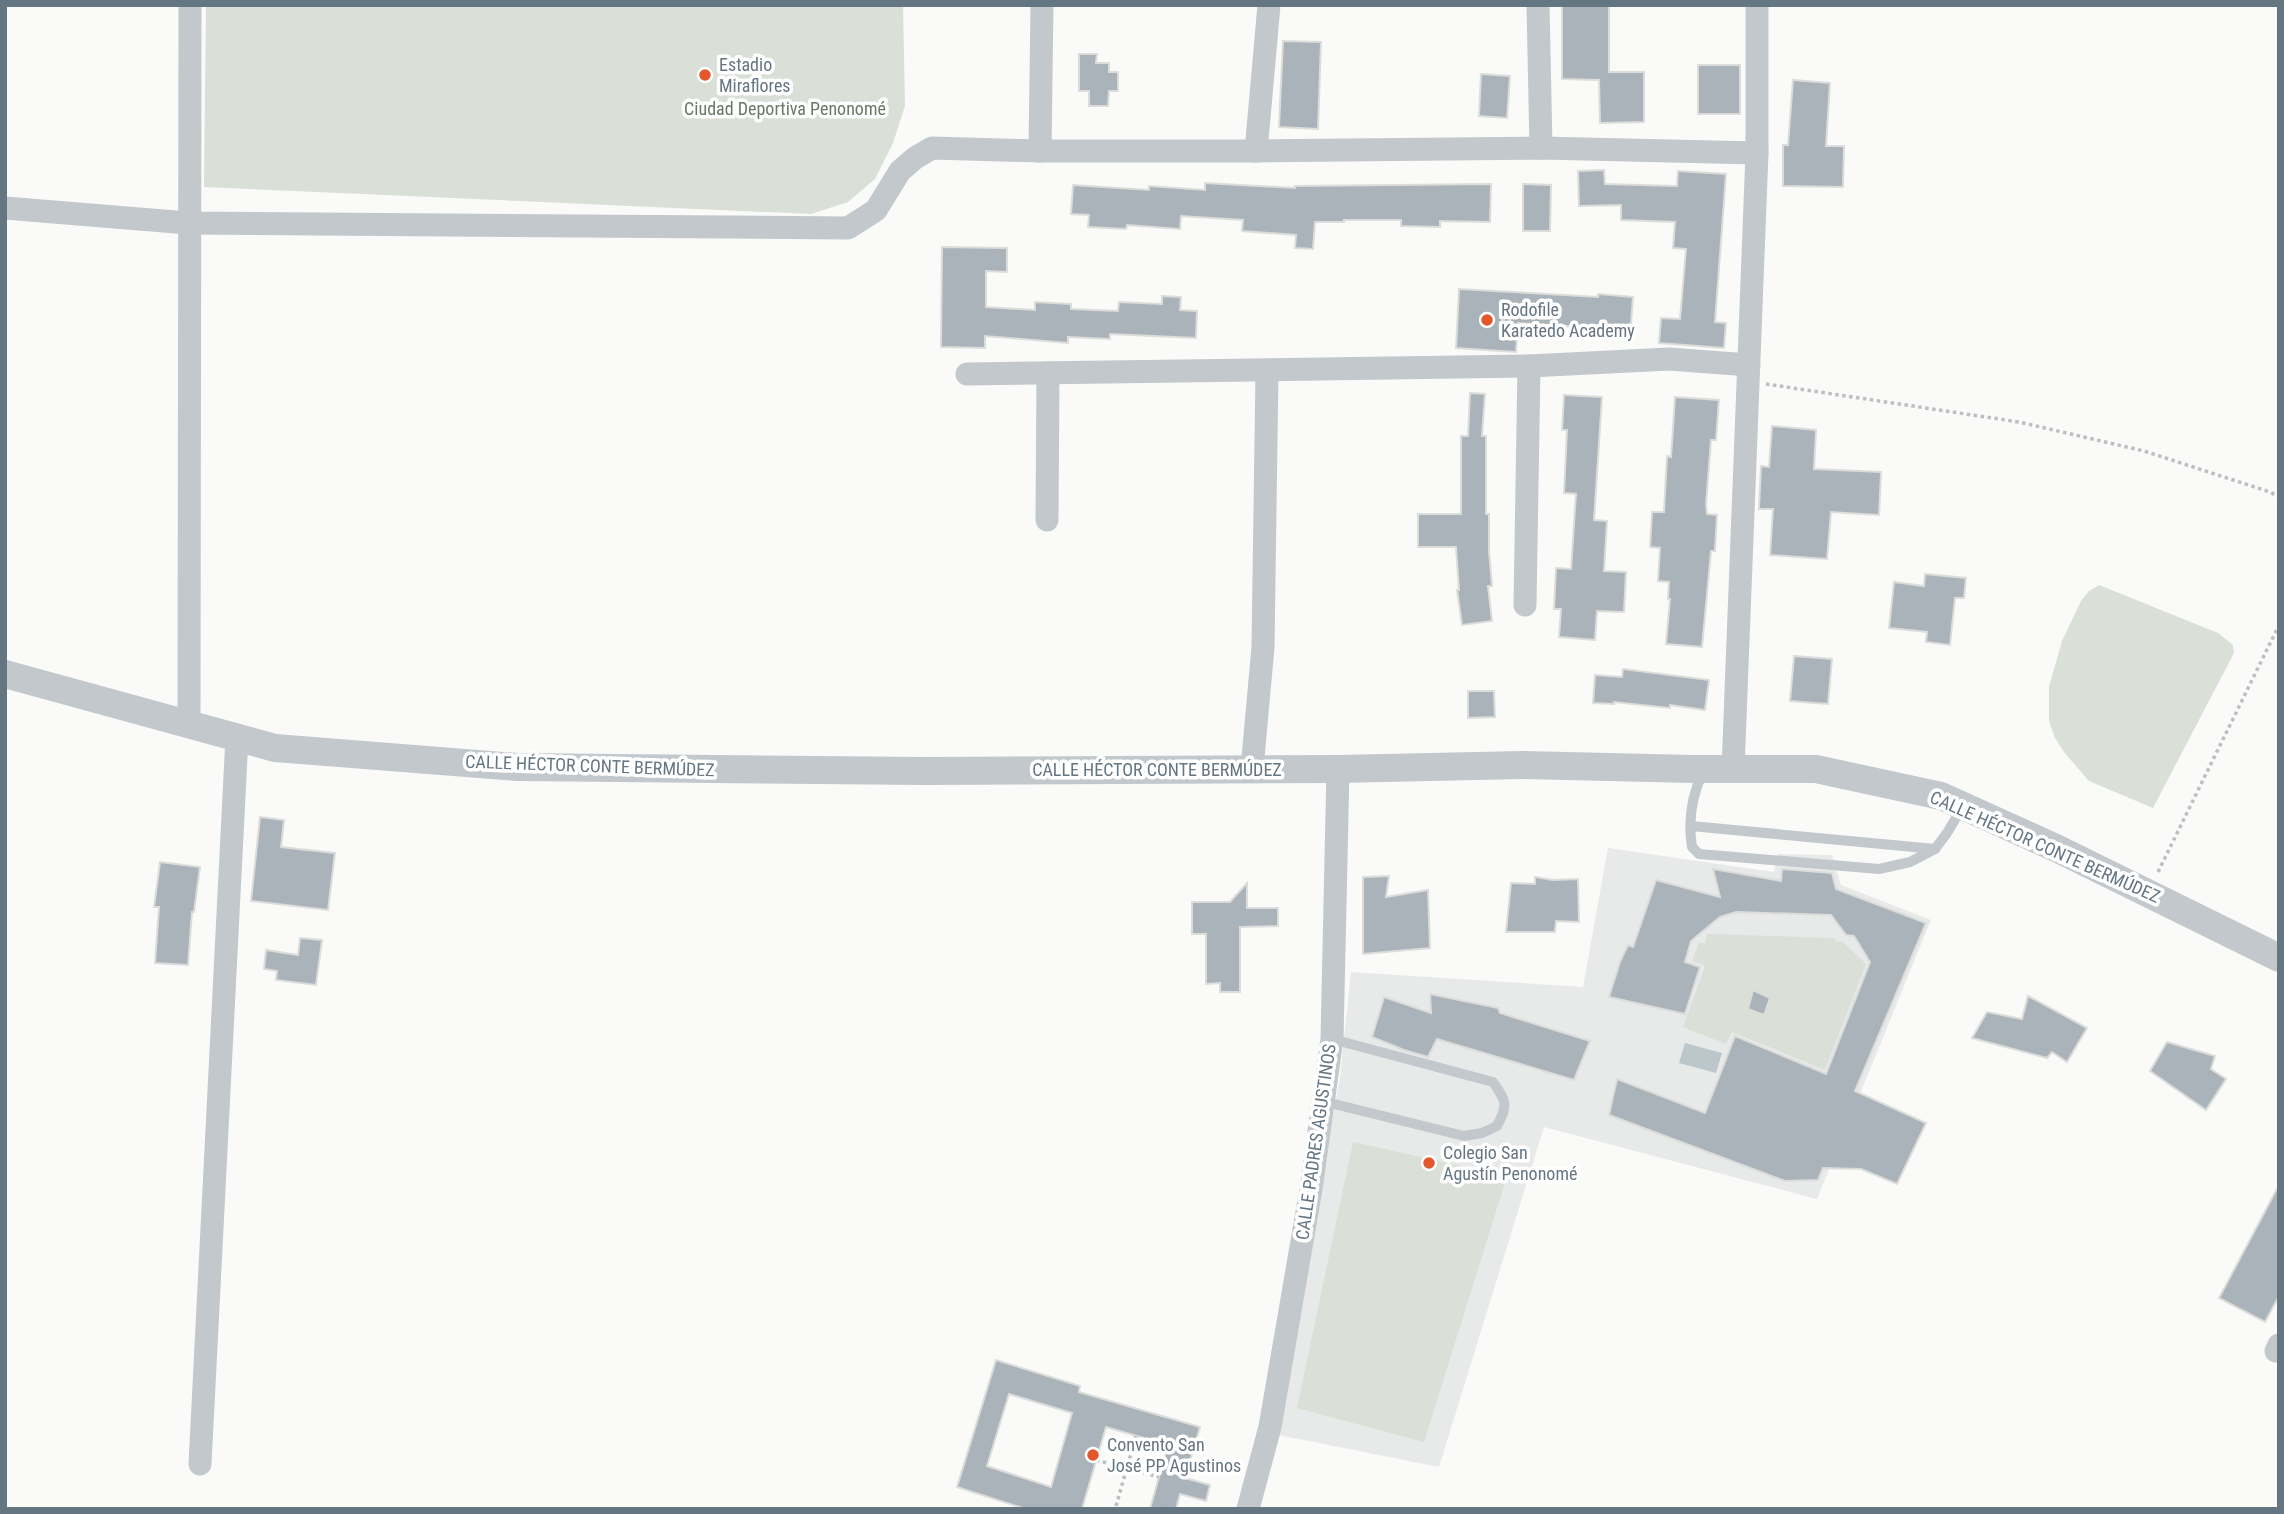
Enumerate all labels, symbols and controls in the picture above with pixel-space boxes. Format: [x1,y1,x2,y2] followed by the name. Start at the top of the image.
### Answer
[719,54,791,96] place label: Estadio Miraflores
[697,67,713,83] marker: Estadio Miraflores
[684,98,886,119] park label: Ciudad Deportiva Penonomé
[1501,299,1635,341] place label: Rodofile Karatedo Academy
[1479,312,1495,328] marker: Rodofile Karatedo Academy
[465,751,715,780] street label: CALLE HÉCTOR CONTE BERMÚDEZ
[1032,759,1282,780] street label: CALLE HÉCTOR CONTE BERMÚDEZ
[1927,786,2163,907] street label: CALLE HÉCTOR CONTE BERMÚDEZ
[1291,1043,1340,1241] street label: CALLE PADRES AGUSTINOS
[1443,1142,1577,1184] place label: Colegio San Agustín Penonomé
[1421,1155,1437,1171] marker: Colegio San Agustín Penonomé
[1107,1434,1241,1476] place label: Convento San José PP Agustinos
[1085,1447,1101,1463] marker: Convento San José PP Agustinos

